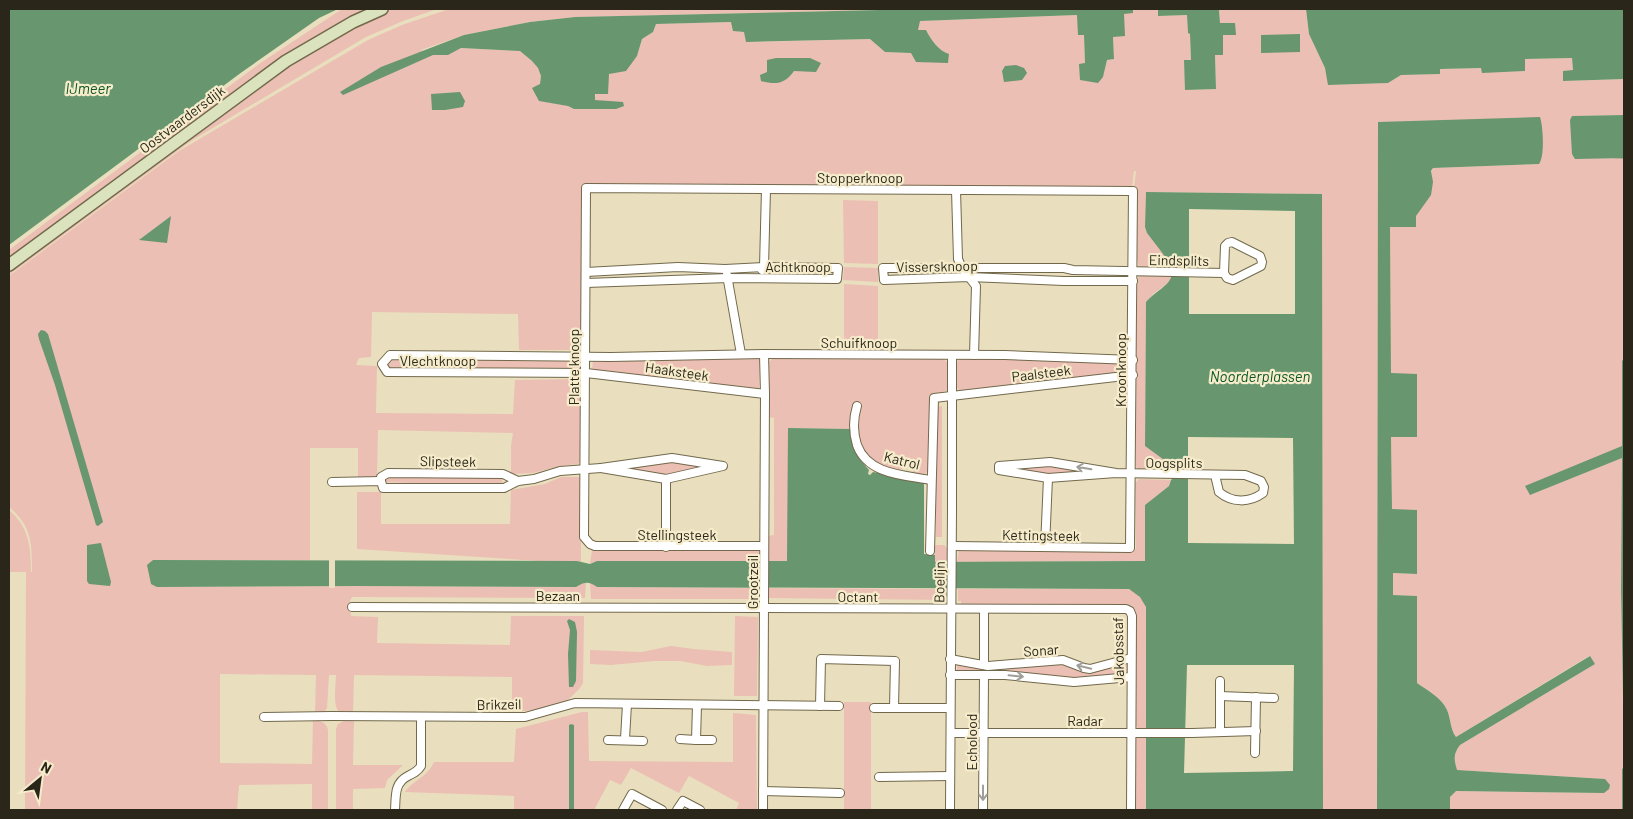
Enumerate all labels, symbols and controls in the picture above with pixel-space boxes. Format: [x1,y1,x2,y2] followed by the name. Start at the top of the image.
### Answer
[66,79,111,97] water label: IJmeer
[136,81,228,157] street label: Oostvaardersdijk
[817,169,903,186] street label: Stopperknoop
[1149,251,1210,269] street label: Eindsplits
[896,257,978,275] street label: Vissersknoop
[765,258,831,275] street label: Achtknoop
[565,329,582,405] street label: Platte knoop
[1112,333,1129,407] street label: Kroonknoop
[821,334,897,351] street label: Schuifknoop
[400,352,476,369] street label: Vlechtknoop
[644,358,710,384] street label: Haaksteek
[1011,361,1071,385] street label: Paalsteek
[1210,367,1310,385] water label: Noorderplassen
[882,447,922,473] street label: Katrol
[420,452,476,470] street label: Slipsteek
[1146,454,1203,471] street label: Oogsplits
[1076,462,1092,472] one-way arrow
[637,526,717,543] street label: Stellingsteek
[1002,526,1080,544] street label: Kettingsteek
[744,555,761,609] street label: Grootzeil
[930,561,948,603] street label: Boelijn
[536,587,580,604] street label: Bezaan
[838,588,878,605] street label: Octant
[1109,617,1127,685] street label: Jakobsstaf
[1023,640,1059,660] street label: Sonar
[1077,661,1093,671] one-way arrow
[1008,671,1024,681] one-way arrow
[476,695,522,713] street label: Brikzeil
[1067,712,1103,729] street label: Radar
[963,714,980,770] street label: Echolood
[15,754,65,804] north arrow
[38,758,55,777] text: N
[978,785,988,801] one-way arrow

